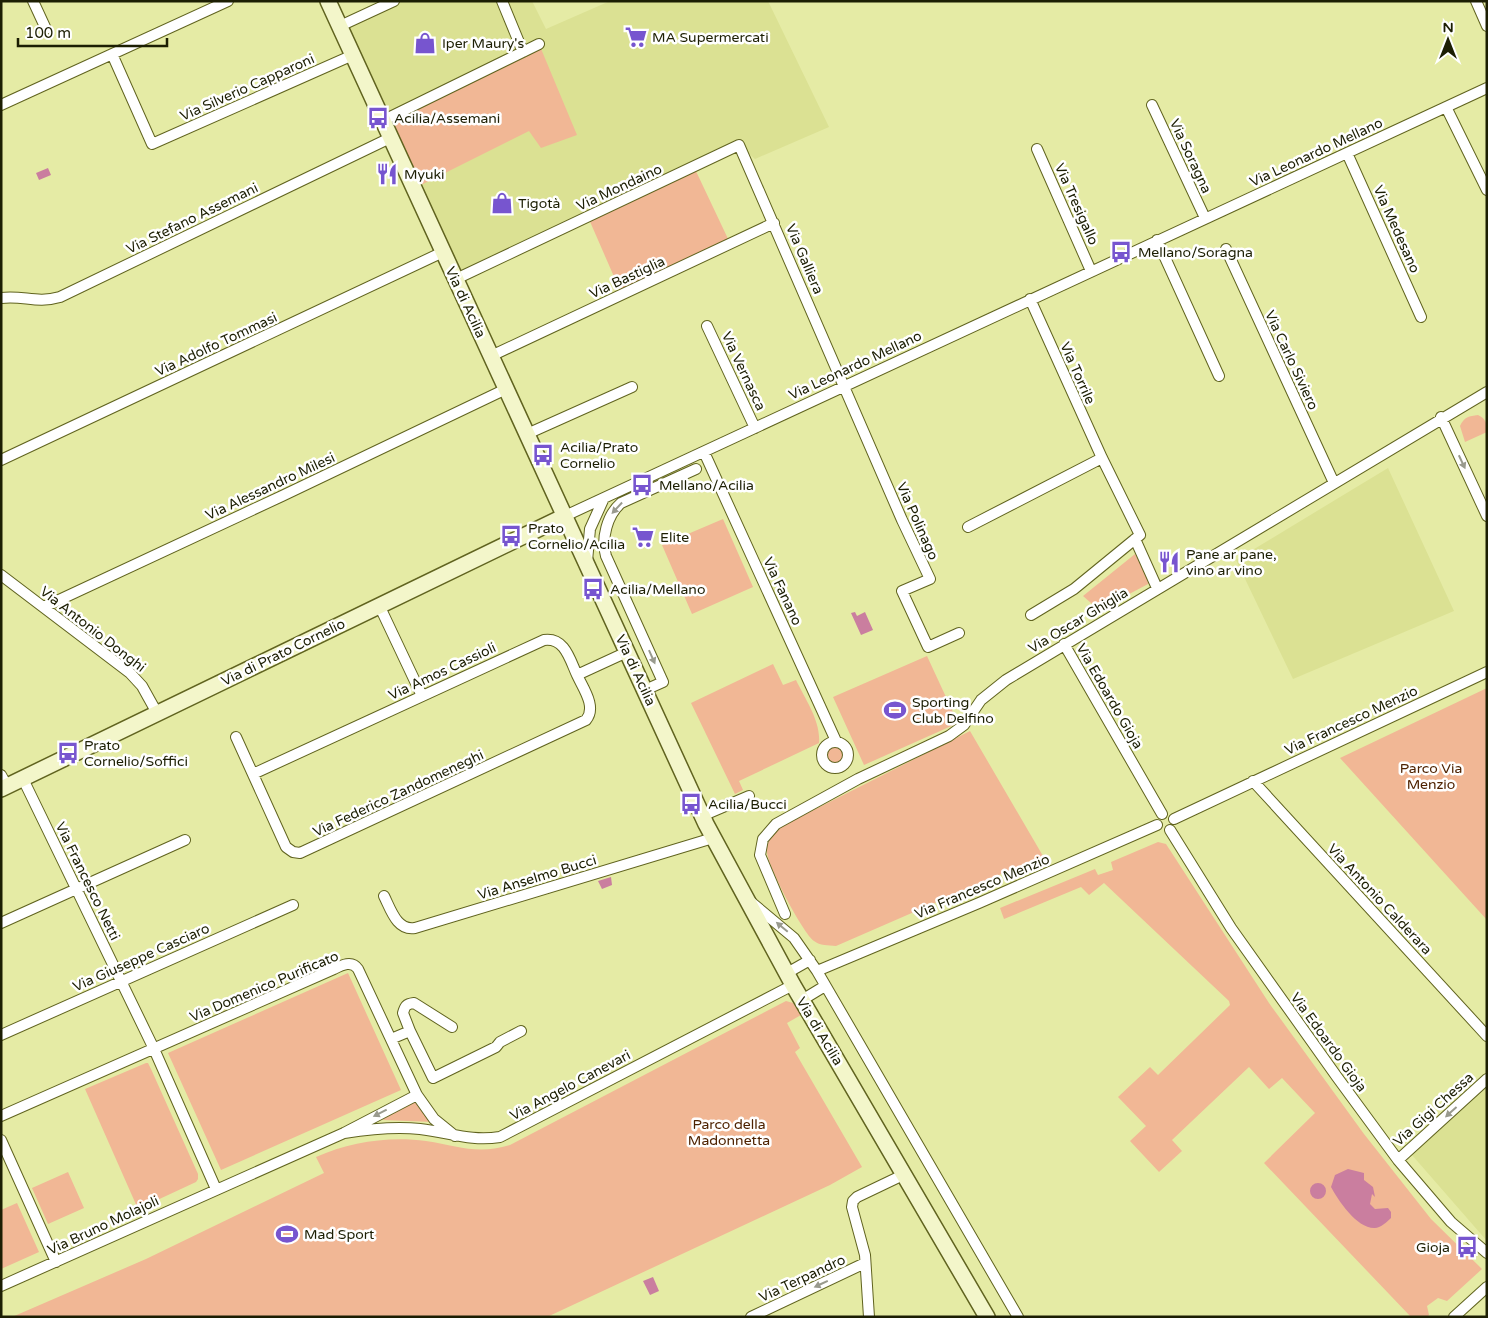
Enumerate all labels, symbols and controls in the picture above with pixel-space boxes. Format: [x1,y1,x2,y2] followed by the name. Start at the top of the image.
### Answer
[18,15,166,47] scale bar
[1423,15,1473,65] north arrow
[1442,19,1454,36] text: N
[25,24,71,42] text: 100 m
[623,24,649,50] supermarket icon: MA Supermercati
[652,29,769,46] place label: MA Supermercati
[412,30,438,56] shop icon: Iper Maury's
[442,35,524,52] place label: Iper Maury's
[177,50,317,125] street label: Via Silverio Capparoni
[365,105,391,131] bus stop icon: Acilia/Assemani
[394,110,500,127] place label: Acilia/Assemani
[1247,114,1385,191] street label: Via Leonardo Mellano
[1166,116,1215,196] street label: Via Soragna
[574,160,665,215] street label: Via Mondaino
[374,161,400,187] restaurant icon: Myuki
[1051,161,1102,248] street label: Via Tresigallo
[404,166,445,183] place label: Myuki
[124,179,261,258] street label: Via Stefano Assemani
[1370,183,1423,276] street label: Via Medesano
[489,190,515,216] shop icon: Tigotà
[518,195,560,212] place label: Tigotà
[782,222,827,297] street label: Via Galliera
[1108,239,1134,265] bus stop icon: Mellano/Soragna
[1138,244,1253,261] place label: Mellano/Soragna
[587,253,668,302] street label: Via Bastiglia
[442,264,489,341] street label: Via di Acilia
[1261,308,1322,413] street label: Via Carlo Siviero
[152,309,280,380] street label: Via Adolfo Tommasi
[786,327,924,404] street label: Via Leonardo Mellano
[718,329,769,413] street label: Via Vernasca
[1056,339,1099,407] street label: Via Torrile
[560,439,638,472] place label: Acilia/Prato Cornelio
[530,442,556,468] bus stop icon: Acilia/Prato Cornelio
[203,449,338,524] street label: Via Alessandro Milesi
[1458,455,1466,469] one-way arrow
[629,472,655,498] bus stop icon: Mellano/Acilia
[659,477,754,494] place label: Mellano/Acilia
[893,480,942,563] street label: Via Polinago
[611,502,623,514] one-way arrow
[528,520,625,553] place label: Prato Cornelio/Acilia
[498,523,524,549] bus stop icon: Prato Cornelio/Acilia
[630,524,656,550] supermarket icon: Elite
[660,529,689,546] place label: Elite
[1186,546,1277,579] place label: Pane ar pane, vino ar vino
[1156,549,1182,575] restaurant icon: Pane ar pane, vino ar vino
[759,554,806,628] street label: Via Fanano
[580,576,606,602] bus stop icon: Acilia/Mellano
[610,581,705,598] place label: Acilia/Mellano
[36,583,149,676] street label: Via Antonio Donghi
[1025,584,1131,657] street label: Via Oscar Ghiglia
[219,615,348,690] street label: Via di Prato Cornelio
[612,632,659,709] street label: Via di Acilia
[386,639,499,704] street label: Via Amos Cassioli
[1073,641,1147,752] street label: Via Edoardo Gioja
[648,650,656,664] one-way arrow
[1282,682,1420,759] street label: Via Francesco Menzio
[912,694,994,727] place label: Sporting Club Delfino
[882,697,908,723] sports icon: Sporting Club Delfino
[84,737,188,770] place label: Prato Cornelio/Soffici
[55,740,81,766] bus stop icon: Prato Cornelio/Soffici
[310,746,486,841] street label: Via Federico Zandomeneghi
[1400,760,1462,793] park label: Parco Via Menzio
[678,791,704,817] bus stop icon: Acilia/Bucci
[708,796,787,813] place label: Acilia/Bucci
[52,819,124,943] street label: Via Francesco Netti
[1324,840,1435,958] street label: Via Antonio Calderara
[912,850,1052,923] street label: Via Francesco Menzio
[476,851,598,904] street label: Via Anselmo Bucci
[70,920,212,995] street label: Via Giuseppe Casciaro
[775,921,788,932] one-way arrow
[187,947,341,1026] street label: Via Domenico Purificato
[1287,989,1370,1095] street label: Via Edoardo Gioja
[793,994,847,1068] street label: Via di Acilia
[507,1047,633,1124] street label: Via Angelo Canevari
[1390,1069,1477,1150] street label: Via Gigi Chessa
[1445,1106,1457,1118] one-way arrow
[373,1110,387,1118] one-way arrow
[688,1116,770,1149] park label: Parco della Madonnetta
[45,1192,162,1259] street label: Via Bruno Molajoli
[274,1221,300,1247] sports icon: Mad Sport
[304,1226,375,1243] place label: Mad Sport
[1454,1234,1480,1260] bus stop icon: Gioja
[1416,1239,1450,1256] place label: Gioja
[756,1251,848,1306] street label: Via Terpandro
[814,1280,828,1288] one-way arrow

